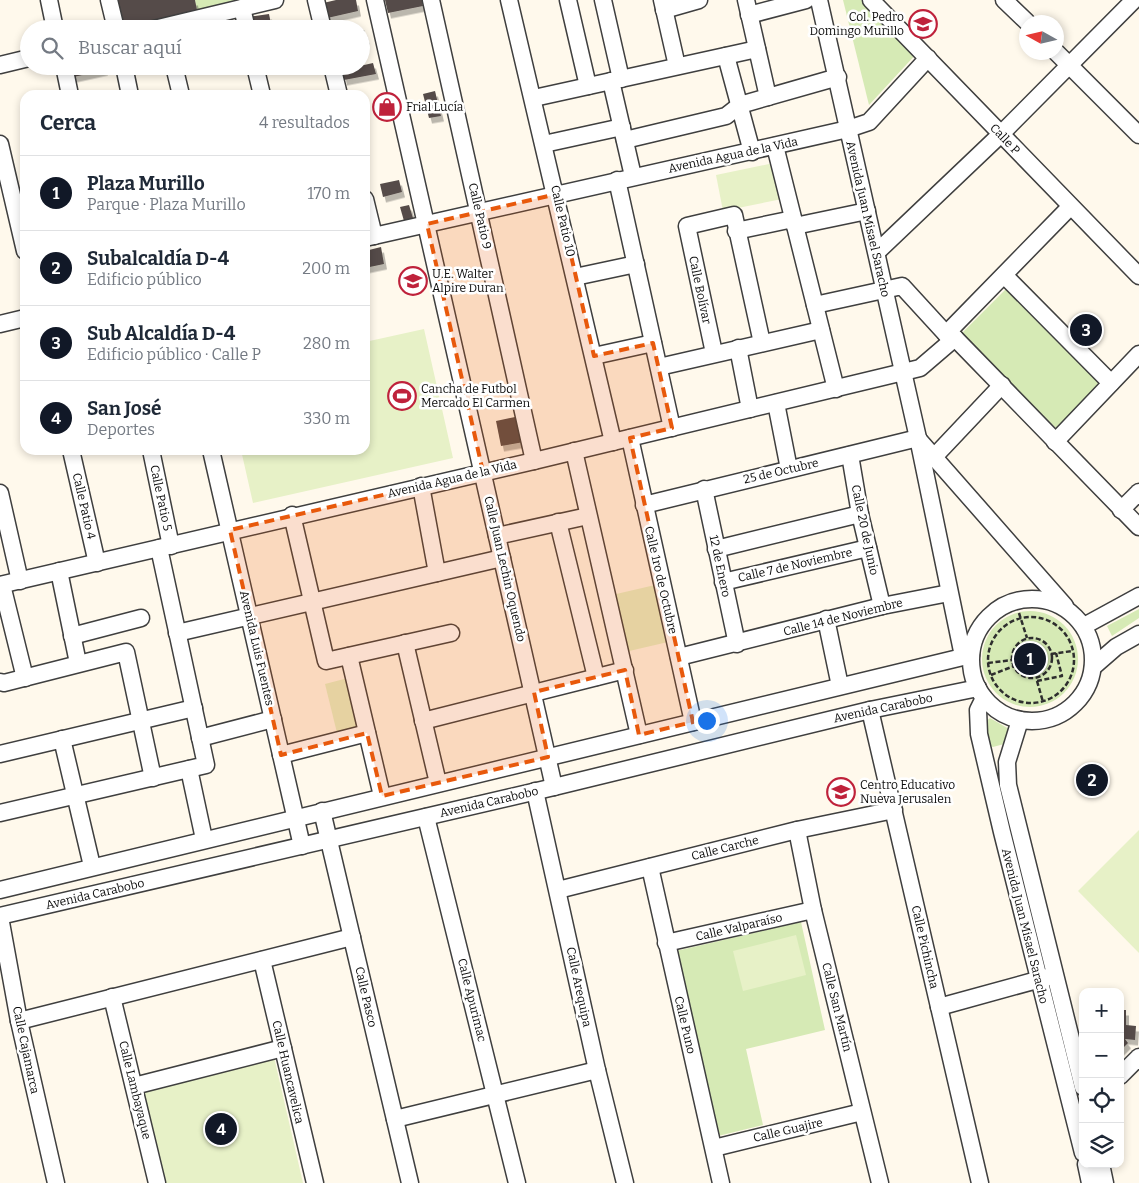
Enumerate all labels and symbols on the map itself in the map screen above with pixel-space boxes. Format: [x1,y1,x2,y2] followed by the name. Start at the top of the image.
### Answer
[908,9,938,39] school or university icon: Col. Pedro Domingo Murillo
[809,10,904,38] place label: Col. Pedro Domingo Murillo
[1019,15,1064,60] north arrow
[372,92,402,122] shop icon: Frial Lucía
[406,100,464,114] place label: Frial Lucía
[987,121,1023,157] street label: Calle P
[667,134,800,176] street label: Avenida Agua de la Vida
[843,140,893,298] street label: Avenida Juan Misael Saracho
[466,181,494,251] street label: Calle Patio 9
[548,184,578,258] street label: Calle Patio 10
[686,255,714,326] street label: Calle Bolívar
[398,266,428,296] school or university icon: U.E. Walter Alpire Duran
[432,267,504,295] place label: U.E. Walter Alpire Duran
[1070,311,1102,349] pin: 3
[387,381,417,411] sports icon: Cancha de Futbol Mercado El Carmen
[421,382,531,410] place label: Cancha de Futbol Mercado El Carmen
[742,456,820,486] street label: 25 de Octubre
[386,457,518,501] street label: Avenida Agua de la Vida
[147,464,175,532] street label: Calle Patio 5
[70,472,98,540] street label: Calle Patio 4
[849,484,881,577] street label: Calle 20 de Junio
[481,495,529,643] street label: Calle Juan Lechin Oquendo
[642,525,680,635] street label: Calle 1ro de Octubre
[707,534,733,599] street label: 12 de Enero
[737,545,853,585] street label: Calle 7 de Noviembre
[237,589,277,707] street label: Avenida Luis Fuentes
[782,595,904,639] street label: Calle 14 de Noviembre
[1014,640,1046,678] pin: 1
[832,691,934,725] street label: Avenida Carabobo
[694,708,720,734] your location
[1076,761,1108,799] pin: 2
[826,777,856,807] school or university icon: Centro Educativo Nueva Jerusalen
[860,778,955,806] place label: Centro Educativo Nueva Jerusalen
[438,784,540,820] street label: Avenida Carabobo
[690,833,760,863] street label: Calle Carche
[999,847,1051,1005] street label: Avenida Juan Misael Saracho
[44,876,146,912] street label: Avenida Carabobo
[909,904,941,990] street label: Calle Pichincha
[694,910,784,944] street label: Calle Valparaíso
[564,946,594,1029] street label: Calle Arequipa
[455,957,489,1043] street label: Calle Apurimac
[819,961,855,1053] street label: Calle San Martín
[352,965,380,1029] street label: Calle Pasco
[672,995,698,1055] street label: Calle Puno
[10,1005,42,1096] street label: Calle Cajamarca
[269,1019,307,1125] street label: Calle Huancavelica
[116,1039,154,1141] street label: Calle Lambayaque
[205,1110,237,1148] pin: 4
[752,1115,824,1145] street label: Calle Guajire

